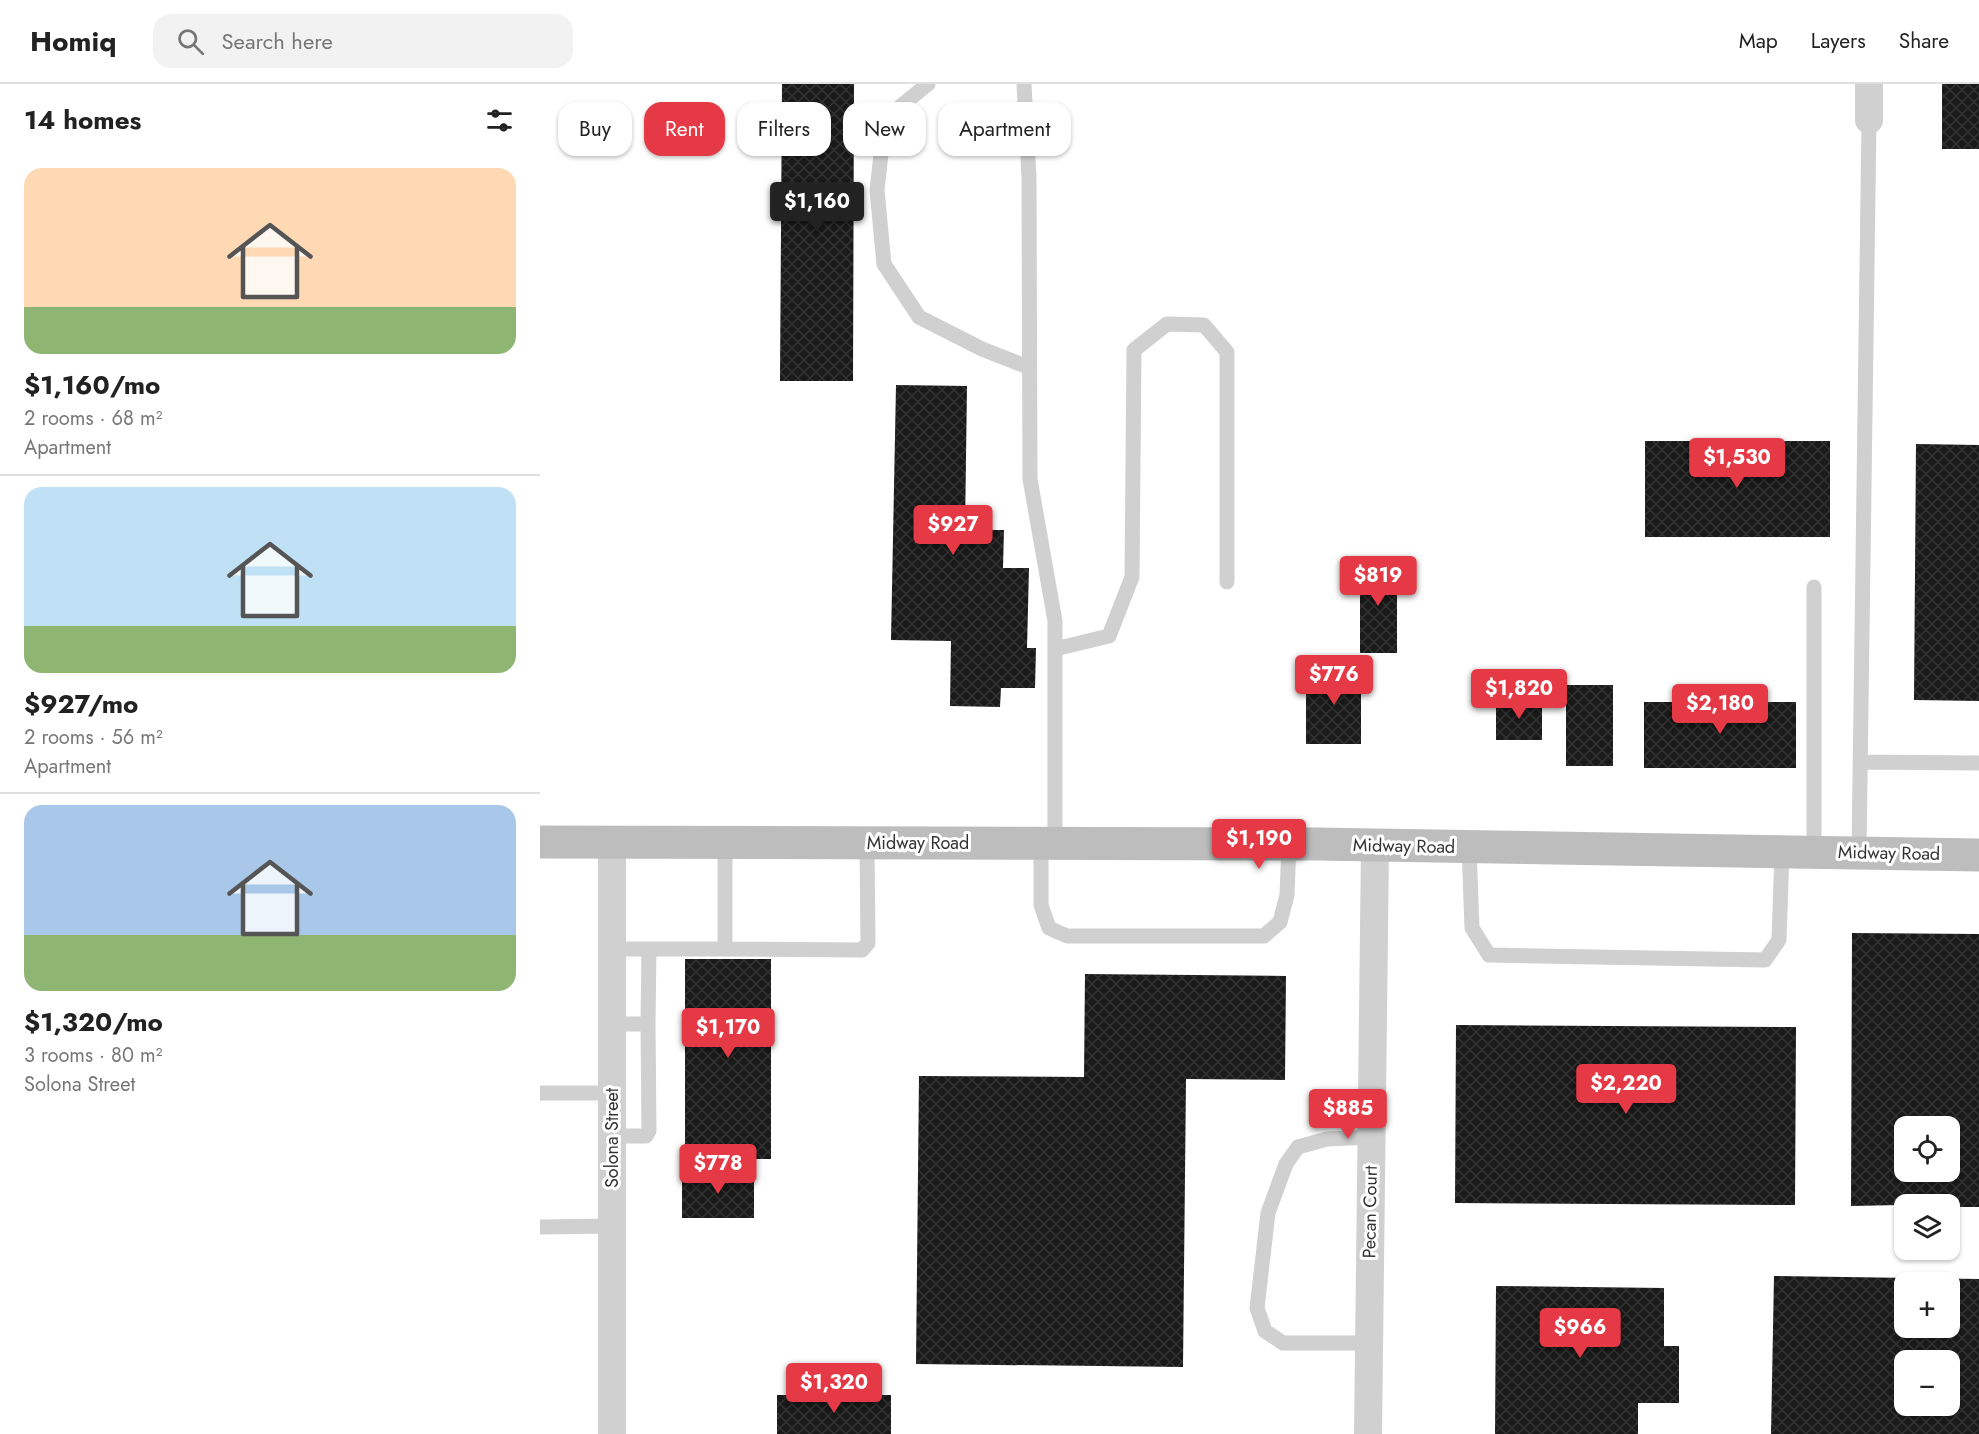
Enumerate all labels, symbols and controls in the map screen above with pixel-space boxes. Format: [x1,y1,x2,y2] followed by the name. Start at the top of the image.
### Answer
[153,14,573,68] search box
[30,21,117,62] text: Homiq
[174,25,207,58] icon: search
[222,25,333,57] text: Search here
[1739,26,1778,56] text: Map
[1811,26,1866,56] text: Layers
[1899,26,1949,56] text: Share
[24,101,141,139] text: 14 homes
[558,102,632,156] chip: Buy
[644,102,725,156] chip: Rent
[737,102,831,156] chip: Filters
[843,102,926,156] chip: New
[938,102,1071,156] chip: Apartment
[483,104,516,137] icon: filters
[768,182,866,233] pin: $1,160
[784,187,850,216] text: $1,160
[216,207,324,315] icon: home
[24,366,160,404] text: $1,160/mo
[24,404,162,433] text: 2 rooms · 68 m²
[24,433,111,462] text: Apartment
[1688,438,1786,489] pin: $1,530
[1703,443,1771,472] text: $1,530
[917,505,989,556] pin: $927
[928,510,979,539] text: $927
[216,526,324,634] icon: home
[1342,556,1414,607] pin: $819
[1354,561,1402,590] text: $819
[1298,655,1370,706] pin: $776
[1309,660,1359,689] text: $776
[1470,669,1568,720] pin: $1,820
[1485,674,1553,703] text: $1,820
[1671,684,1769,735] pin: $2,180
[24,685,138,723] text: $927/mo
[1686,689,1754,718] text: $2,180
[24,723,163,752] text: 2 rooms · 56 m²
[24,752,111,781] text: Apartment
[1210,819,1308,870] pin: $1,190
[1226,824,1292,853] text: $1,190
[867,830,969,856] street label: Midway Road
[1353,832,1455,860] street label: Midway Road
[1838,839,1940,867] street label: Midway Road
[216,844,324,952] icon: home
[24,1003,163,1041] text: $1,320/mo
[679,1008,777,1059] pin: $1,170
[696,1013,760,1042] text: $1,170
[24,1041,162,1070] text: 3 rooms · 80 m²
[1577,1064,1675,1115] pin: $2,220
[1590,1069,1662,1098] text: $2,220
[24,1070,135,1099] text: Solona Street
[599,1087,625,1188] street label: Solona Street
[1312,1089,1384,1140] pin: $885
[1323,1094,1373,1123] text: $885
[1894,1116,1960,1416] map controls
[1894,1116,1960,1182] button: locate
[682,1144,754,1195] pin: $778
[693,1149,743,1178] text: $778
[1356,1165,1384,1259] street label: Pecan Court
[1894,1194,1960,1260] button: layers
[1894,1272,1960,1338] button: +
[1544,1308,1616,1359] pin: $966
[1554,1313,1606,1342] text: $966
[1894,1350,1960,1416] button: −
[785,1363,883,1414] pin: $1,320
[800,1368,868,1397] text: $1,320

